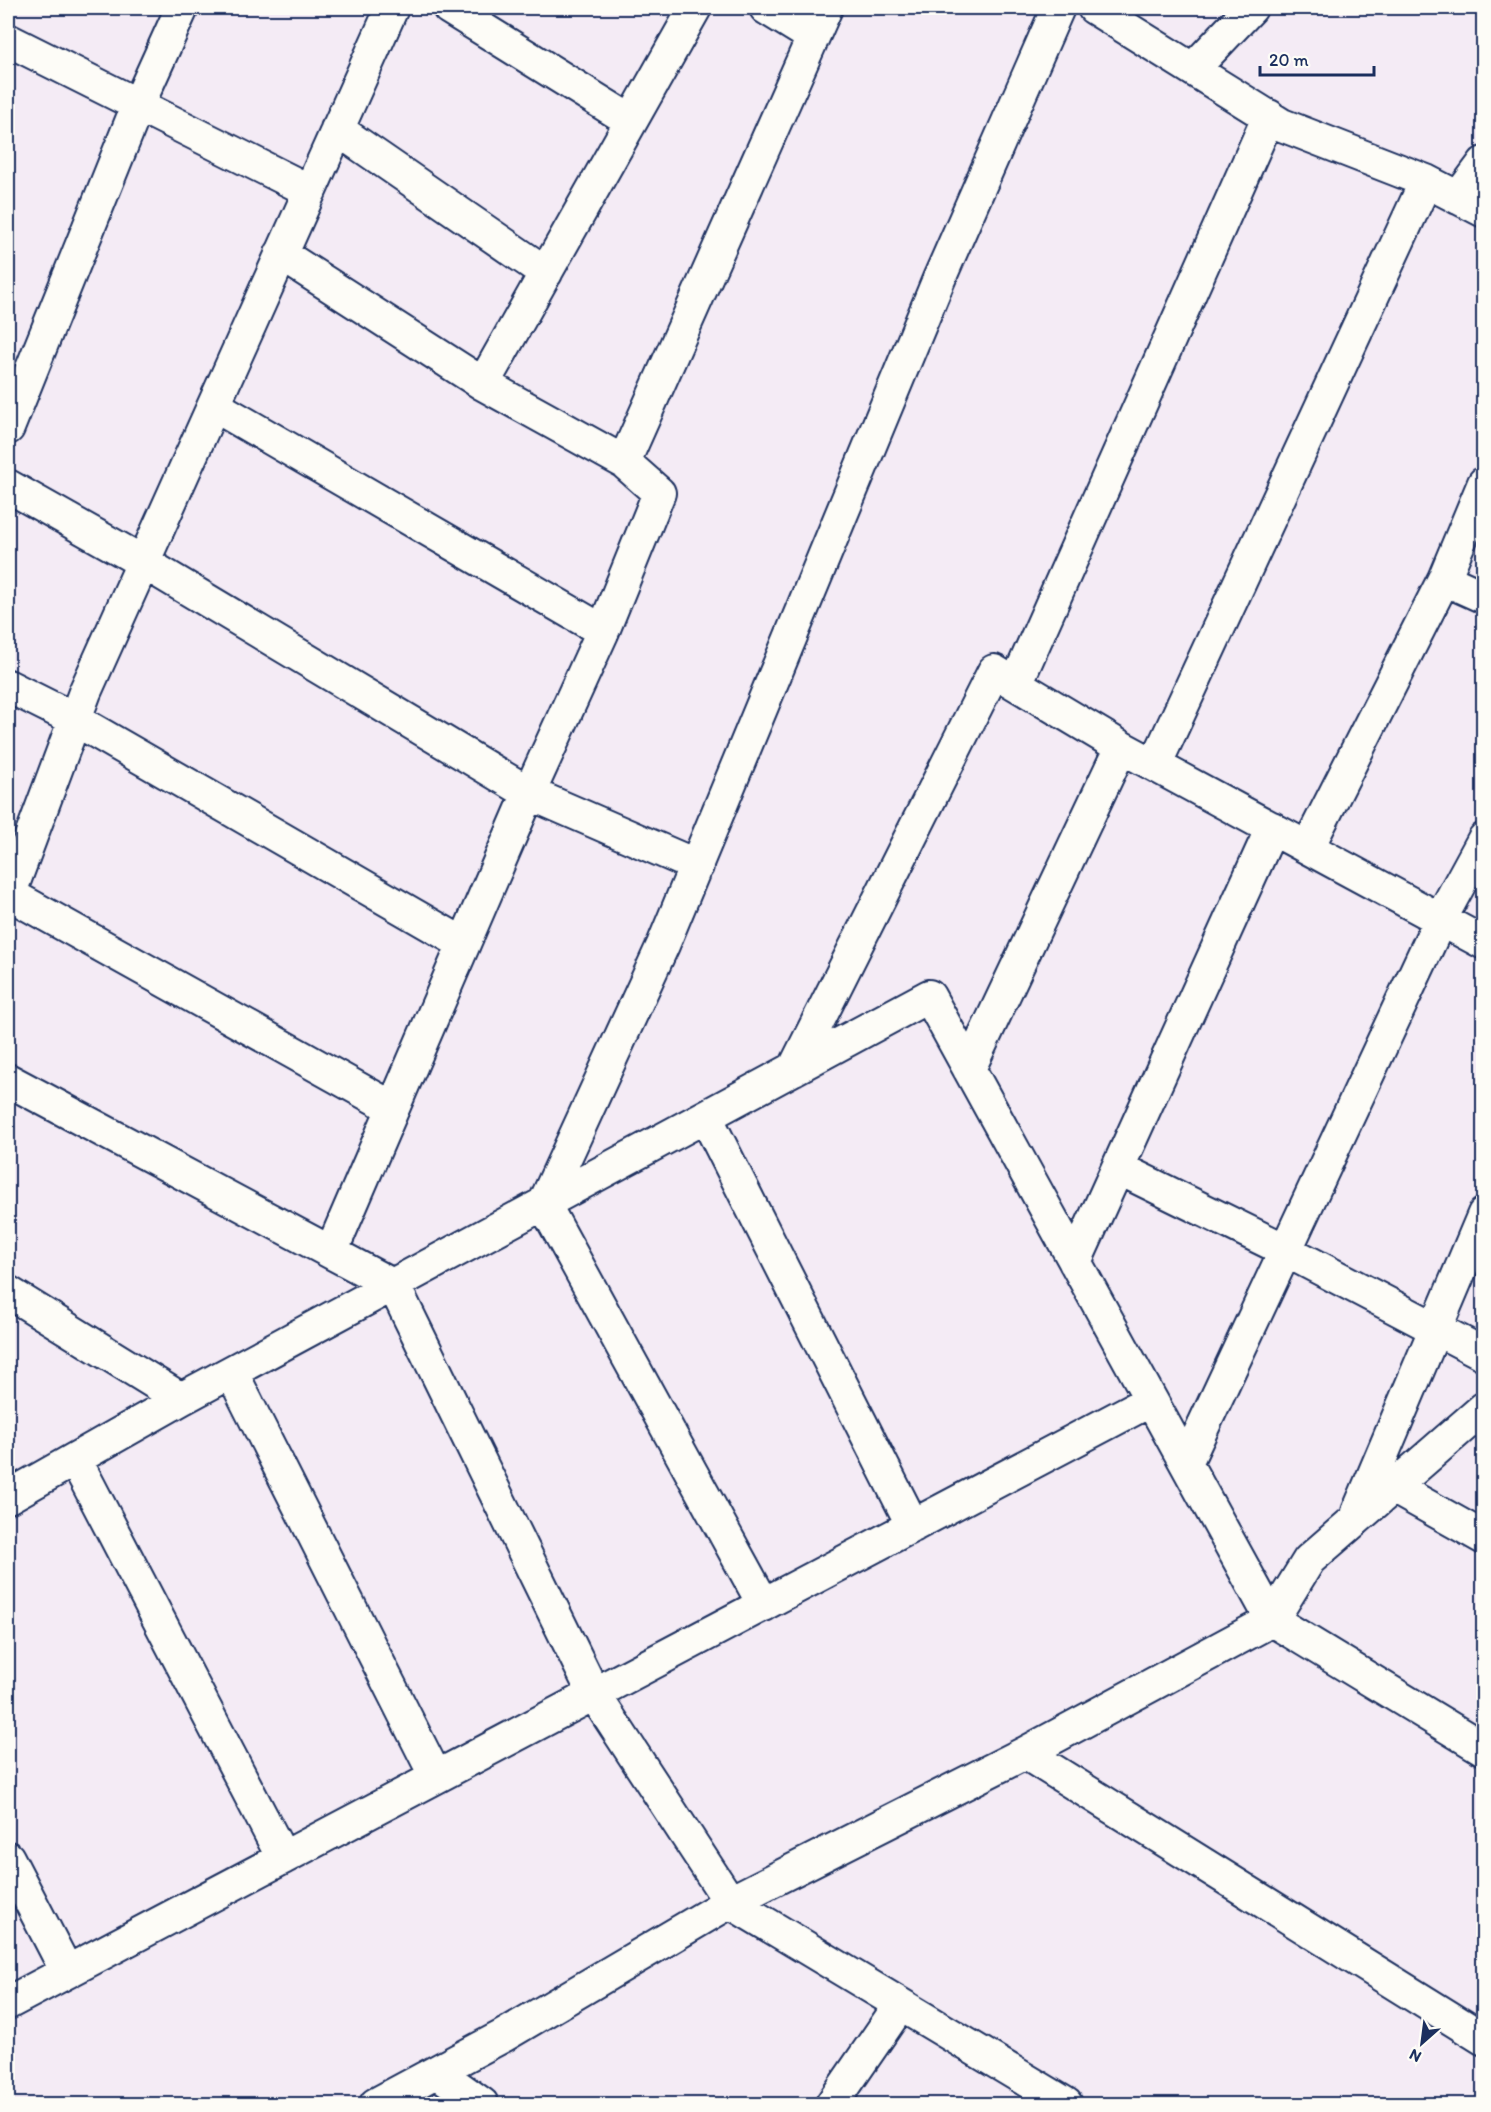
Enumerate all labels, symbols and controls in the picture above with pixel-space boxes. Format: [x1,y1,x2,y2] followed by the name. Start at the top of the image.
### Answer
[1260,39,1374,77] scale bar
[1269,49,1309,71] text: 20 m
[1392,2013,1452,2073] north arrow
[1406,2045,1424,2067] text: N

